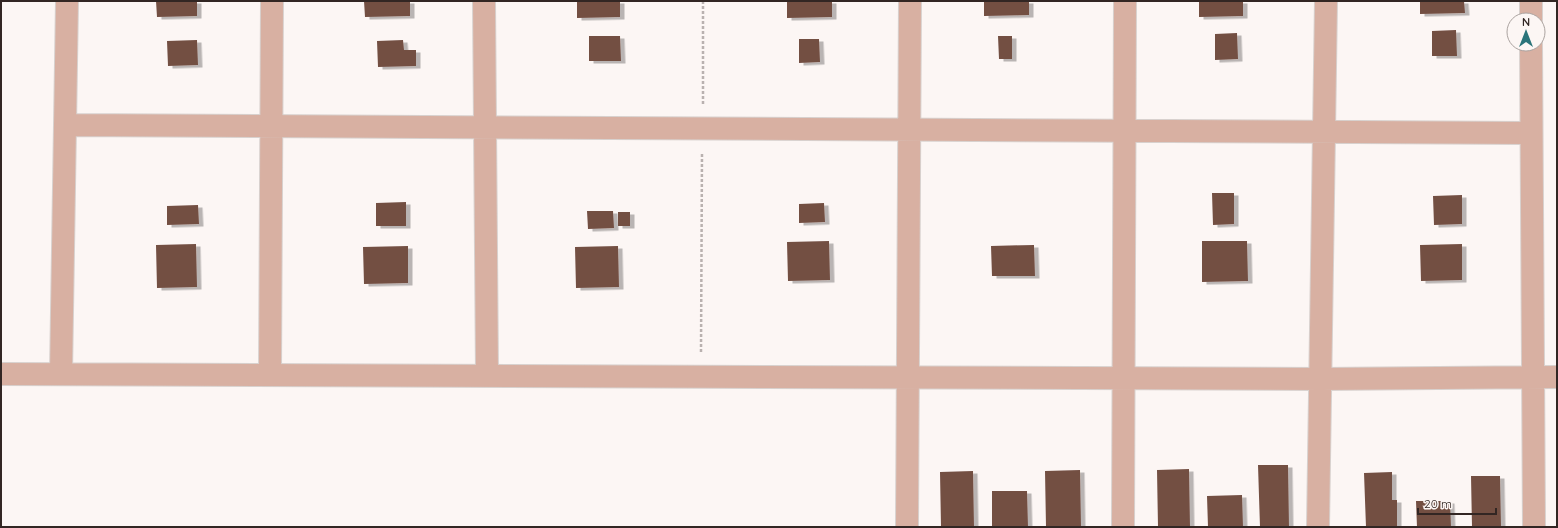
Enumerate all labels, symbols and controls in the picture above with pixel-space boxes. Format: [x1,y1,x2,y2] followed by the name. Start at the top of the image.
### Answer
[1506,12,1546,52] north arrow
[1522,15,1530,29] text: N
[1418,490,1496,516] scale bar
[1424,496,1452,511] text: 20 m

